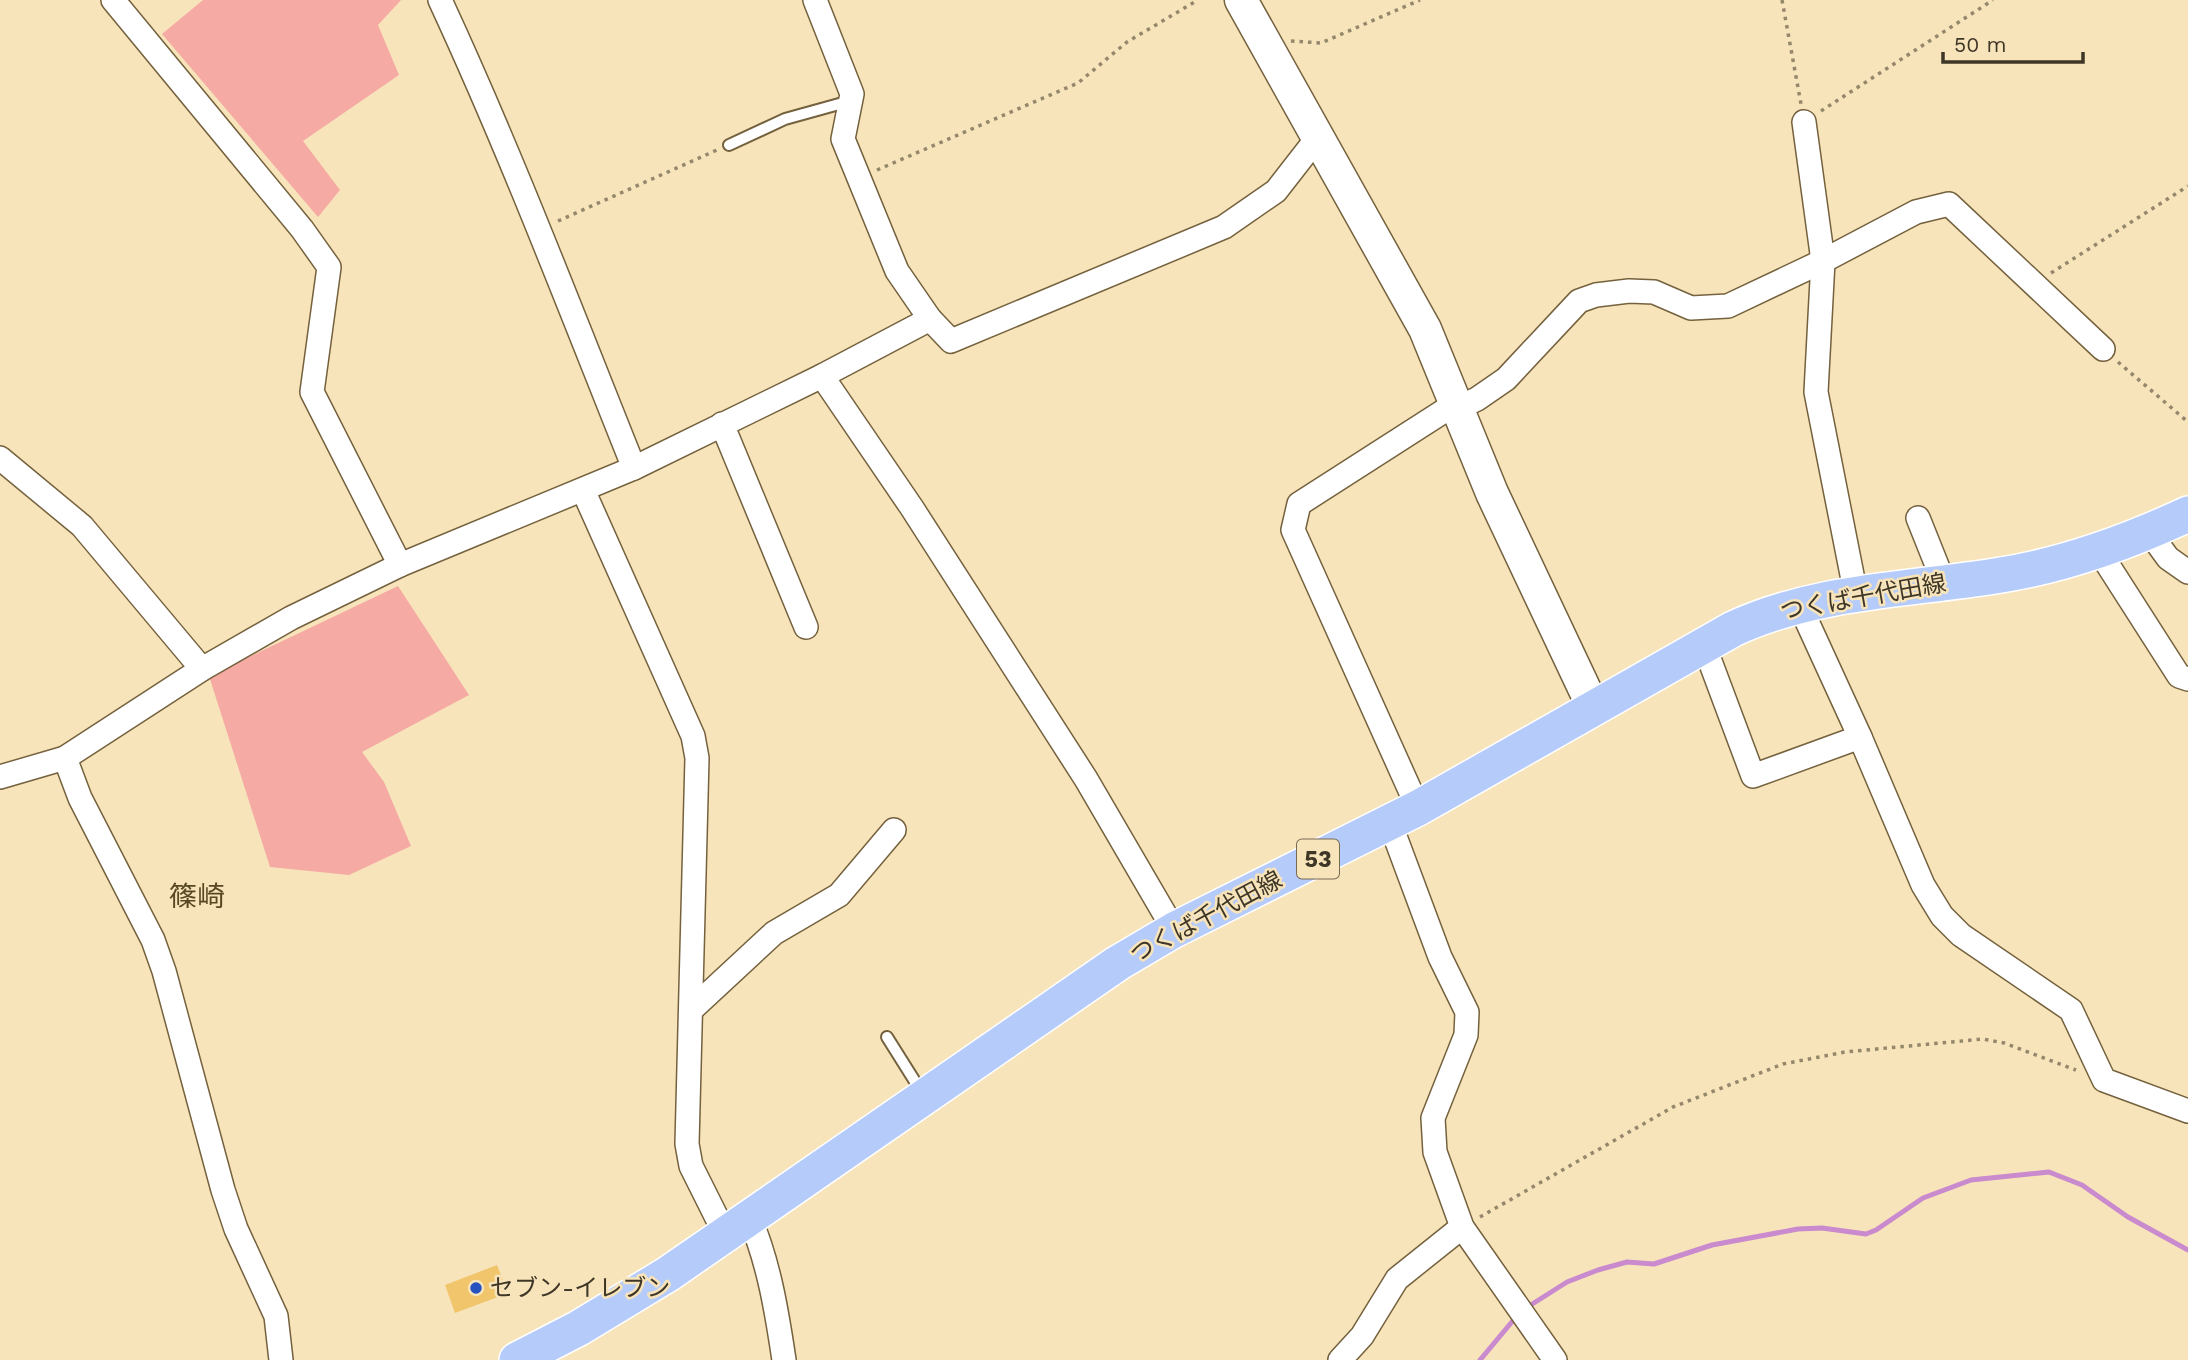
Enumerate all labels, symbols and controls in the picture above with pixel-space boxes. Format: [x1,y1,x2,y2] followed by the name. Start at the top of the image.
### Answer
[1943,21,2083,65] scale bar
[1954,32,2006,57] text: 50 m
[1778,569,1948,625] street label: つくば千代田線
[1297,839,1339,878] road number: 53
[1125,865,1287,969] street label: つくば千代田線
[169,880,225,913] district label: 篠崎
[490,1274,670,1302] place label: セブン-イレブン
[468,1280,484,1296] marker: セブン-イレブン

